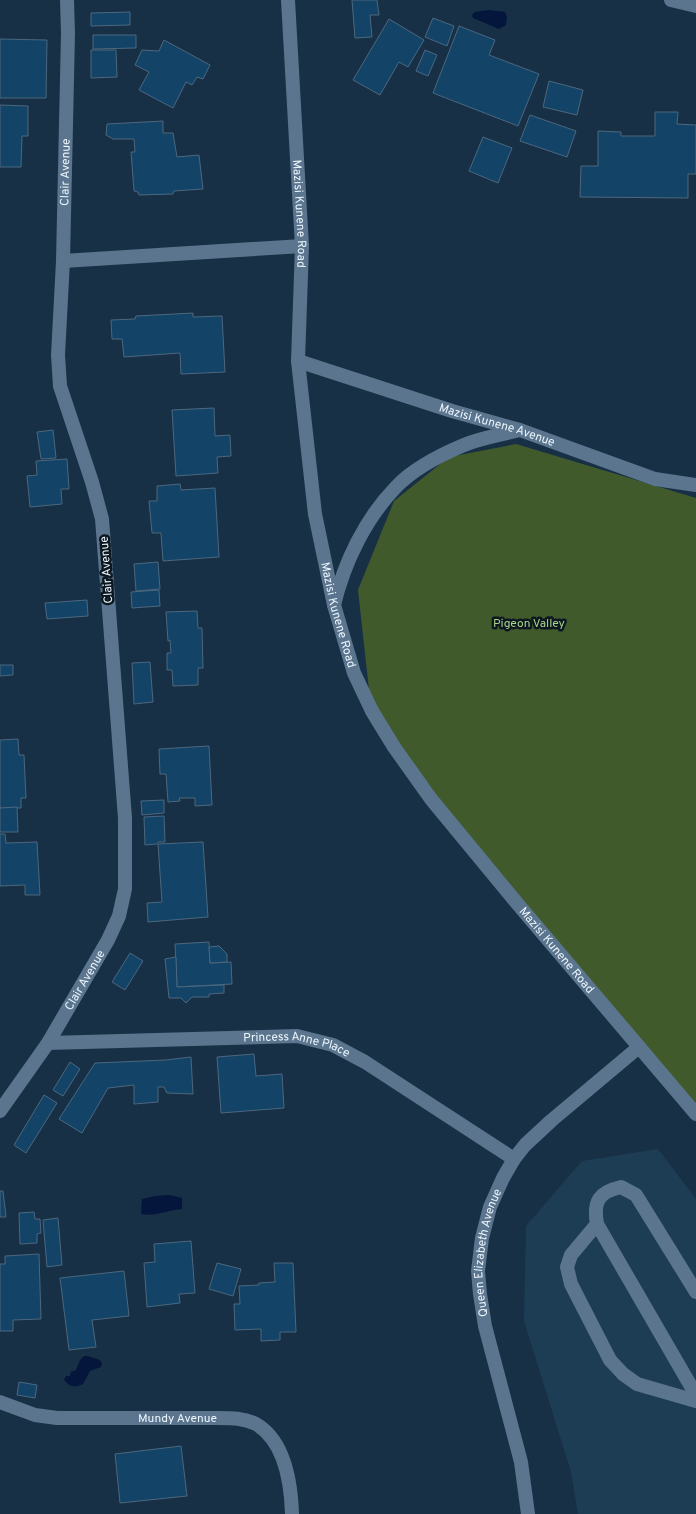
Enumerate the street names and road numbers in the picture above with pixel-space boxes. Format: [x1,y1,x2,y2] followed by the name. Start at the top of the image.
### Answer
[57,138,75,206] street label: Clair Avenue
[288,159,309,268] street label: Mazisi Kunene Road
[437,400,557,451] street label: Mazisi Kunene Avenue
[97,536,117,604] street label: Clair Avenue
[316,561,359,670] street label: Mazisi Kunene Road
[515,904,597,997] street label: Mazisi Kunene Road
[62,947,109,1014] street label: Clair Avenue
[243,1029,353,1062] street label: Princess Anne Place
[471,1186,506,1318] street label: Queen Elizabeth Avenue
[138,1411,217,1427] street label: Mundy Avenue

